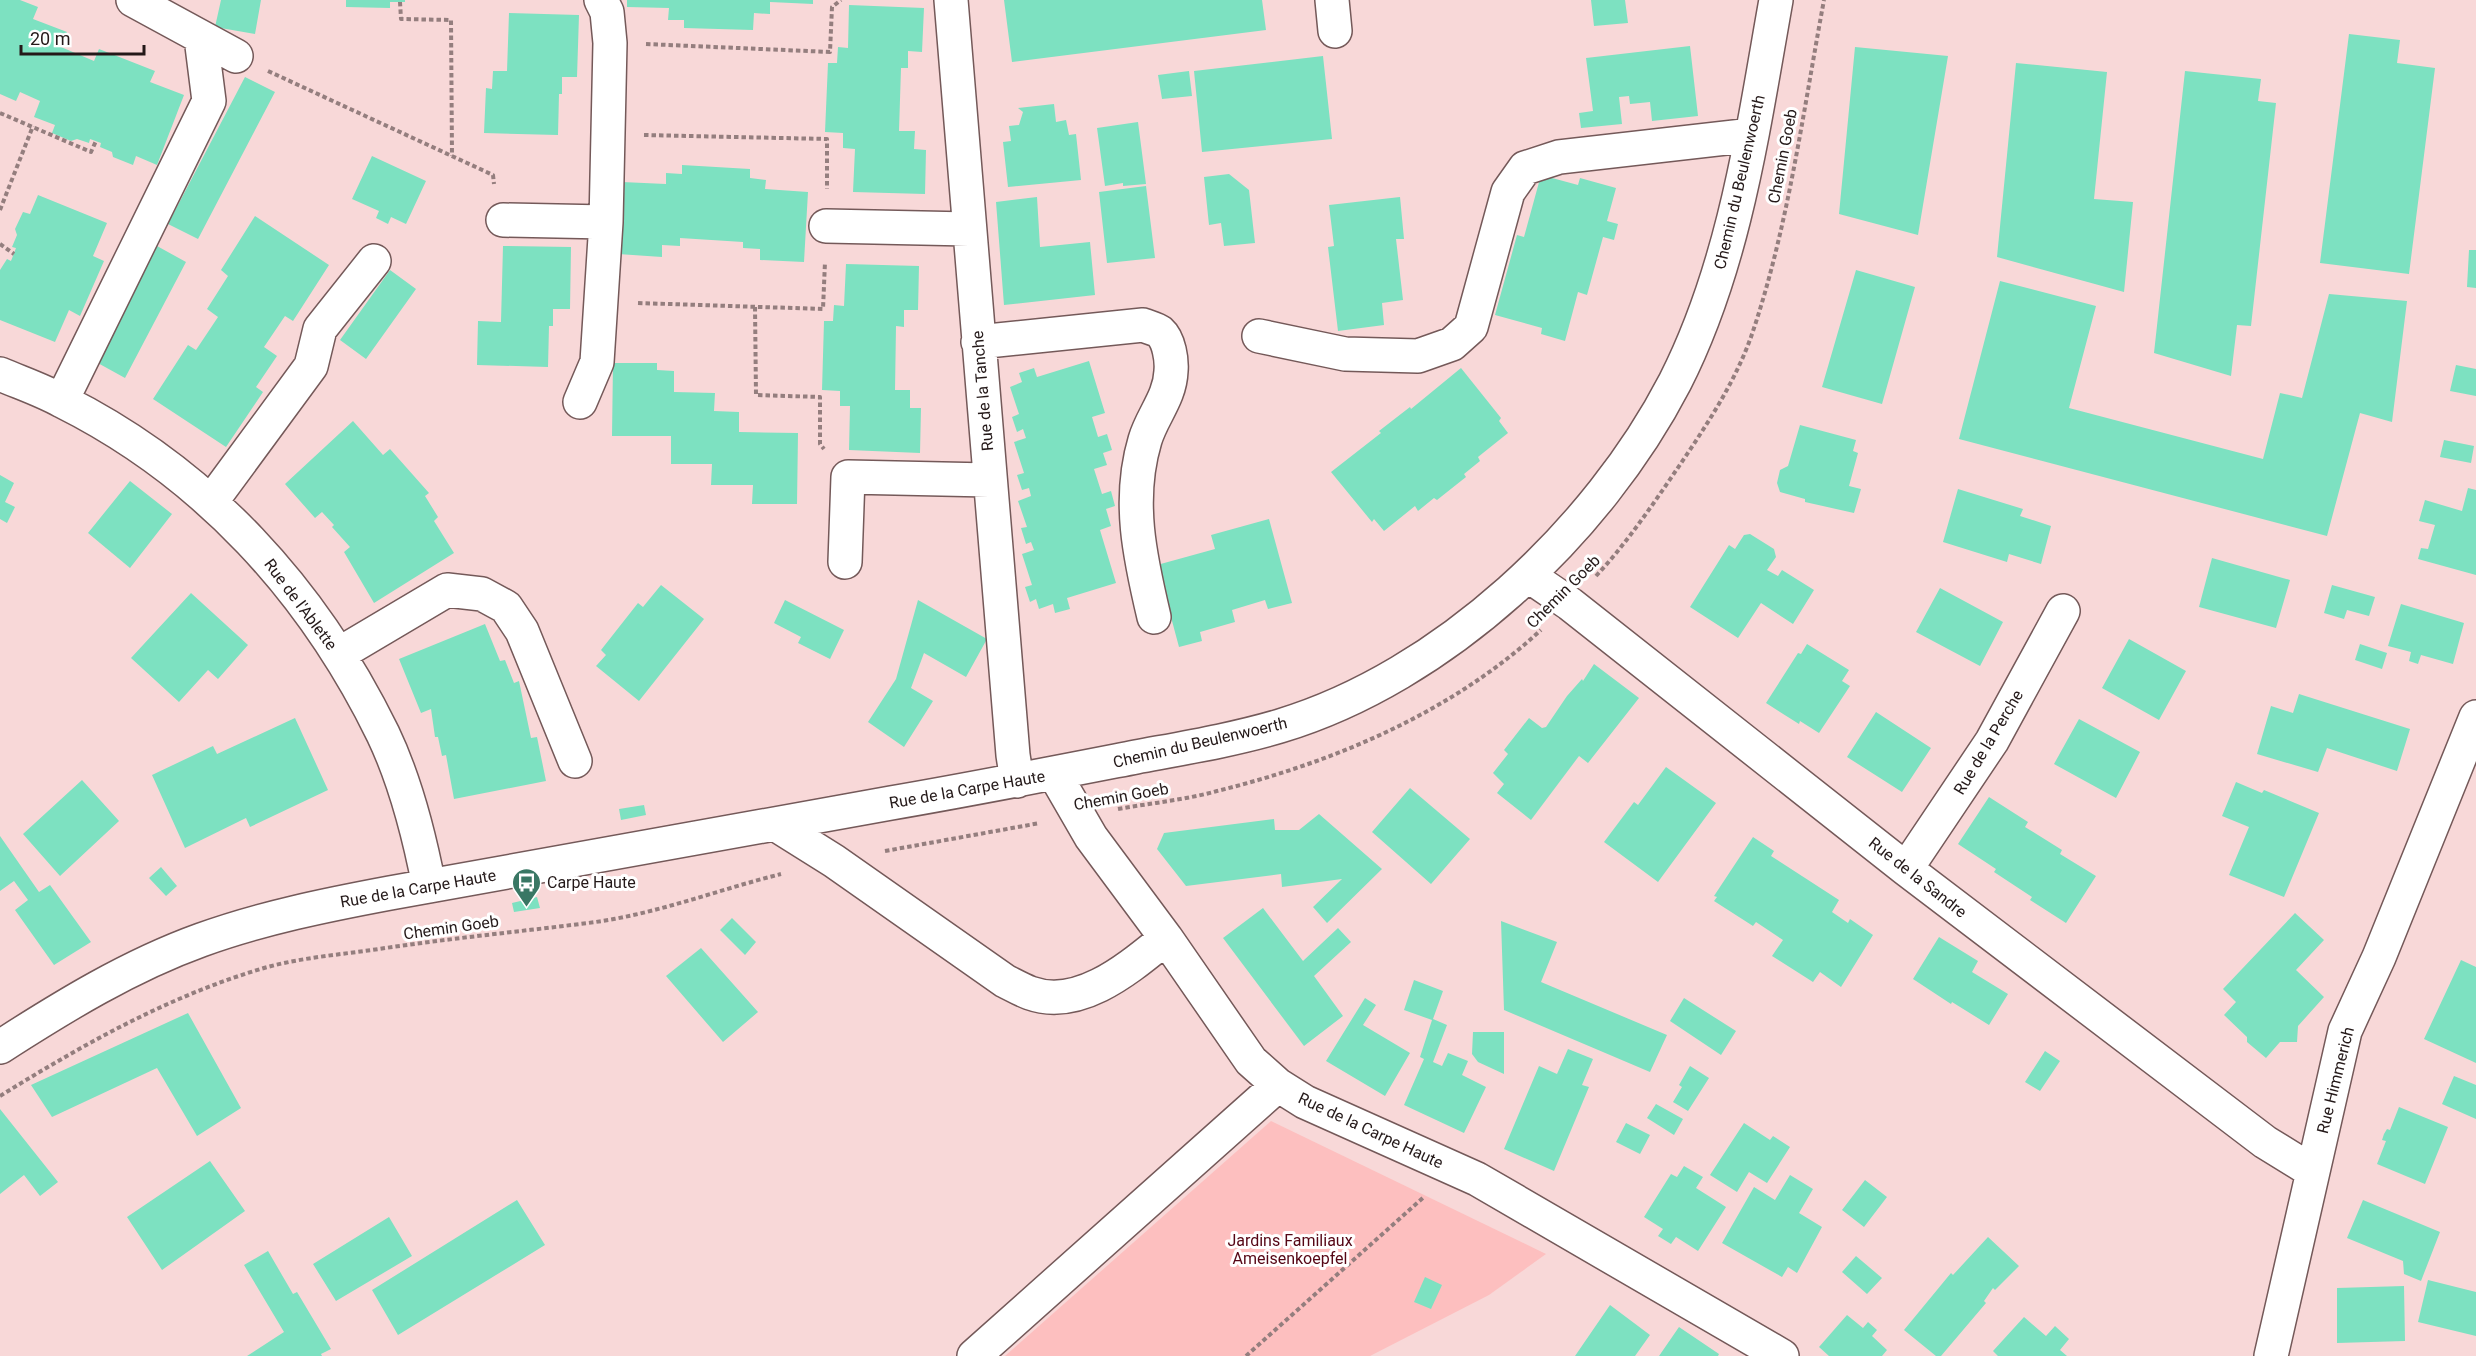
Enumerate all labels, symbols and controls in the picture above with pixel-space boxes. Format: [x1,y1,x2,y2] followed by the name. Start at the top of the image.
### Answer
[21,18,144,56] scale bar
[30,28,70,49] text: 20 m
[1710,93,1769,271] street label: Chemin du Beulenwoerth
[1764,107,1801,205] street label: Chemin Goeb
[968,330,997,452] street label: Rue de la Tanche
[1523,551,1604,632] street label: Chemin Goeb
[260,555,341,654] street label: Rue de l'Ablette
[1950,687,2027,798] street label: Rue de la Perche
[1111,713,1289,772] street label: Chemin du Beulenwoerth
[888,766,1046,813] street label: Rue de la Carpe Haute
[1072,779,1170,814] street label: Chemin Goeb
[1865,833,1970,922] street label: Rue de la Sandre
[339,865,497,912] street label: Rue de la Carpe Haute
[510,866,542,908] bus stop icon: Carpe Haute
[547,873,636,892] place label: Carpe Haute
[402,911,500,944] street label: Chemin Goeb
[2313,1025,2358,1136] street label: Rue Himmerich
[1295,1088,1446,1172] street label: Rue de la Carpe Haute
[1227,1231,1353,1268] park label: Jardins Familiaux Ameisenkoepfel

